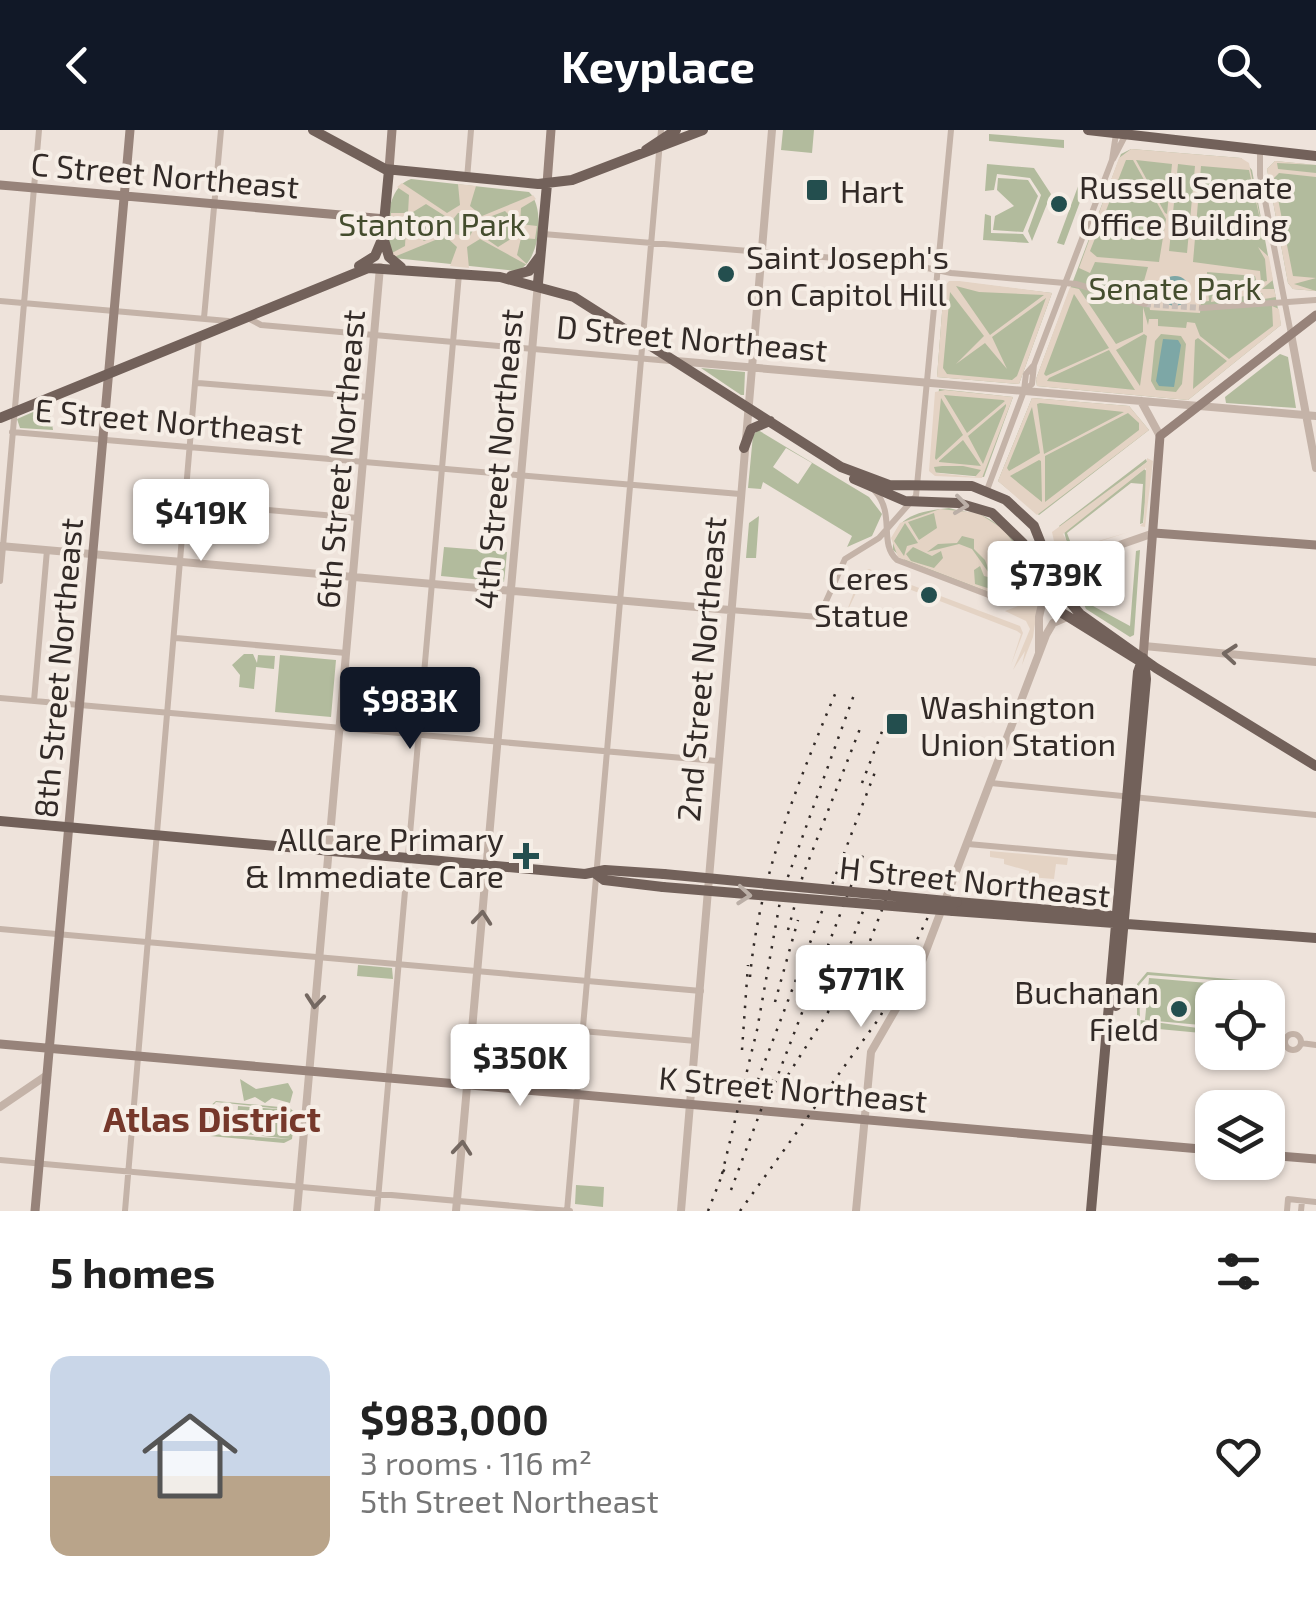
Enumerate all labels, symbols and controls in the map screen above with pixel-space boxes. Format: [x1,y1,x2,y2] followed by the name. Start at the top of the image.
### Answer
[50,38,105,93] icon: back
[561,38,755,92] text: Keyplace
[1211,38,1266,93] icon: search
[29,143,301,205] street label: C Street Northeast
[1079,167,1293,242] place label: Russell Senate Office Building
[840,171,904,209] place label: Hart
[804,177,830,203] marker: Hart
[1048,193,1070,215] marker: Russell Senate Office Building
[338,204,526,242] park label: Stanton Park
[746,237,949,312] place label: Saint Joseph's on Capitol Hill
[715,263,737,285] marker: Saint Joseph's on Capitol Hill
[1088,268,1262,306] park label: Senate Park
[555,306,829,368] street label: D Street Northeast
[465,307,529,611] street label: 4th Street Northeast
[307,308,371,610] street label: 6th Street Northeast
[34,389,304,451] street label: E Street Northeast
[131,479,271,564] pin: $419K
[155,492,247,530] text: $419K
[953,494,969,515] one-way arrow
[668,515,732,823] street label: 2nd Street Northeast
[25,516,89,820] street label: 8th Street Northeast
[986,541,1126,626] pin: $739K
[1010,554,1102,592] text: $739K
[814,558,909,633] place label: Ceres Statue
[918,584,940,606] marker: Ceres Statue
[1222,644,1238,666] one-way arrow
[340,667,480,752] pin: $983K
[362,680,458,718] text: $983K
[920,687,1116,762] place label: Washington Union Station
[884,711,910,737] marker: Washington Union Station
[245,819,504,894] place label: AllCare Primary & Immediate Care
[513,843,539,869] marker: AllCare Primary & Immediate Care
[838,847,1112,913] street label: H Street Northeast
[737,884,753,906] one-way arrow
[470,909,492,925] one-way arrow
[791,945,931,1030] pin: $771K
[818,958,904,996] text: $771K
[1014,972,1159,1047] place label: Buchanan Field
[1195,980,1285,1180] map controls
[1195,980,1285,1070] button: locate
[305,994,327,1010] one-way arrow
[1168,998,1190,1020] marker: Buchanan Field
[450,1024,590,1109] pin: $350K
[473,1037,567,1075] text: $350K
[657,1057,929,1119] street label: K Street Northeast
[1195,1090,1285,1180] button: layers
[103,1097,321,1139] district label: Atlas District
[451,1139,472,1155] one-way arrow
[1211,1244,1266,1299] icon: filters
[50,1246,215,1296] text: 5 homes
[360,1393,549,1443] text: $983,000
[130,1396,250,1516] icon: home
[1211,1429,1266,1484] icon: heart
[360,1443,592,1481] text: 3 rooms · 116 m²
[360,1481,659,1519] text: 5th Street Northeast

